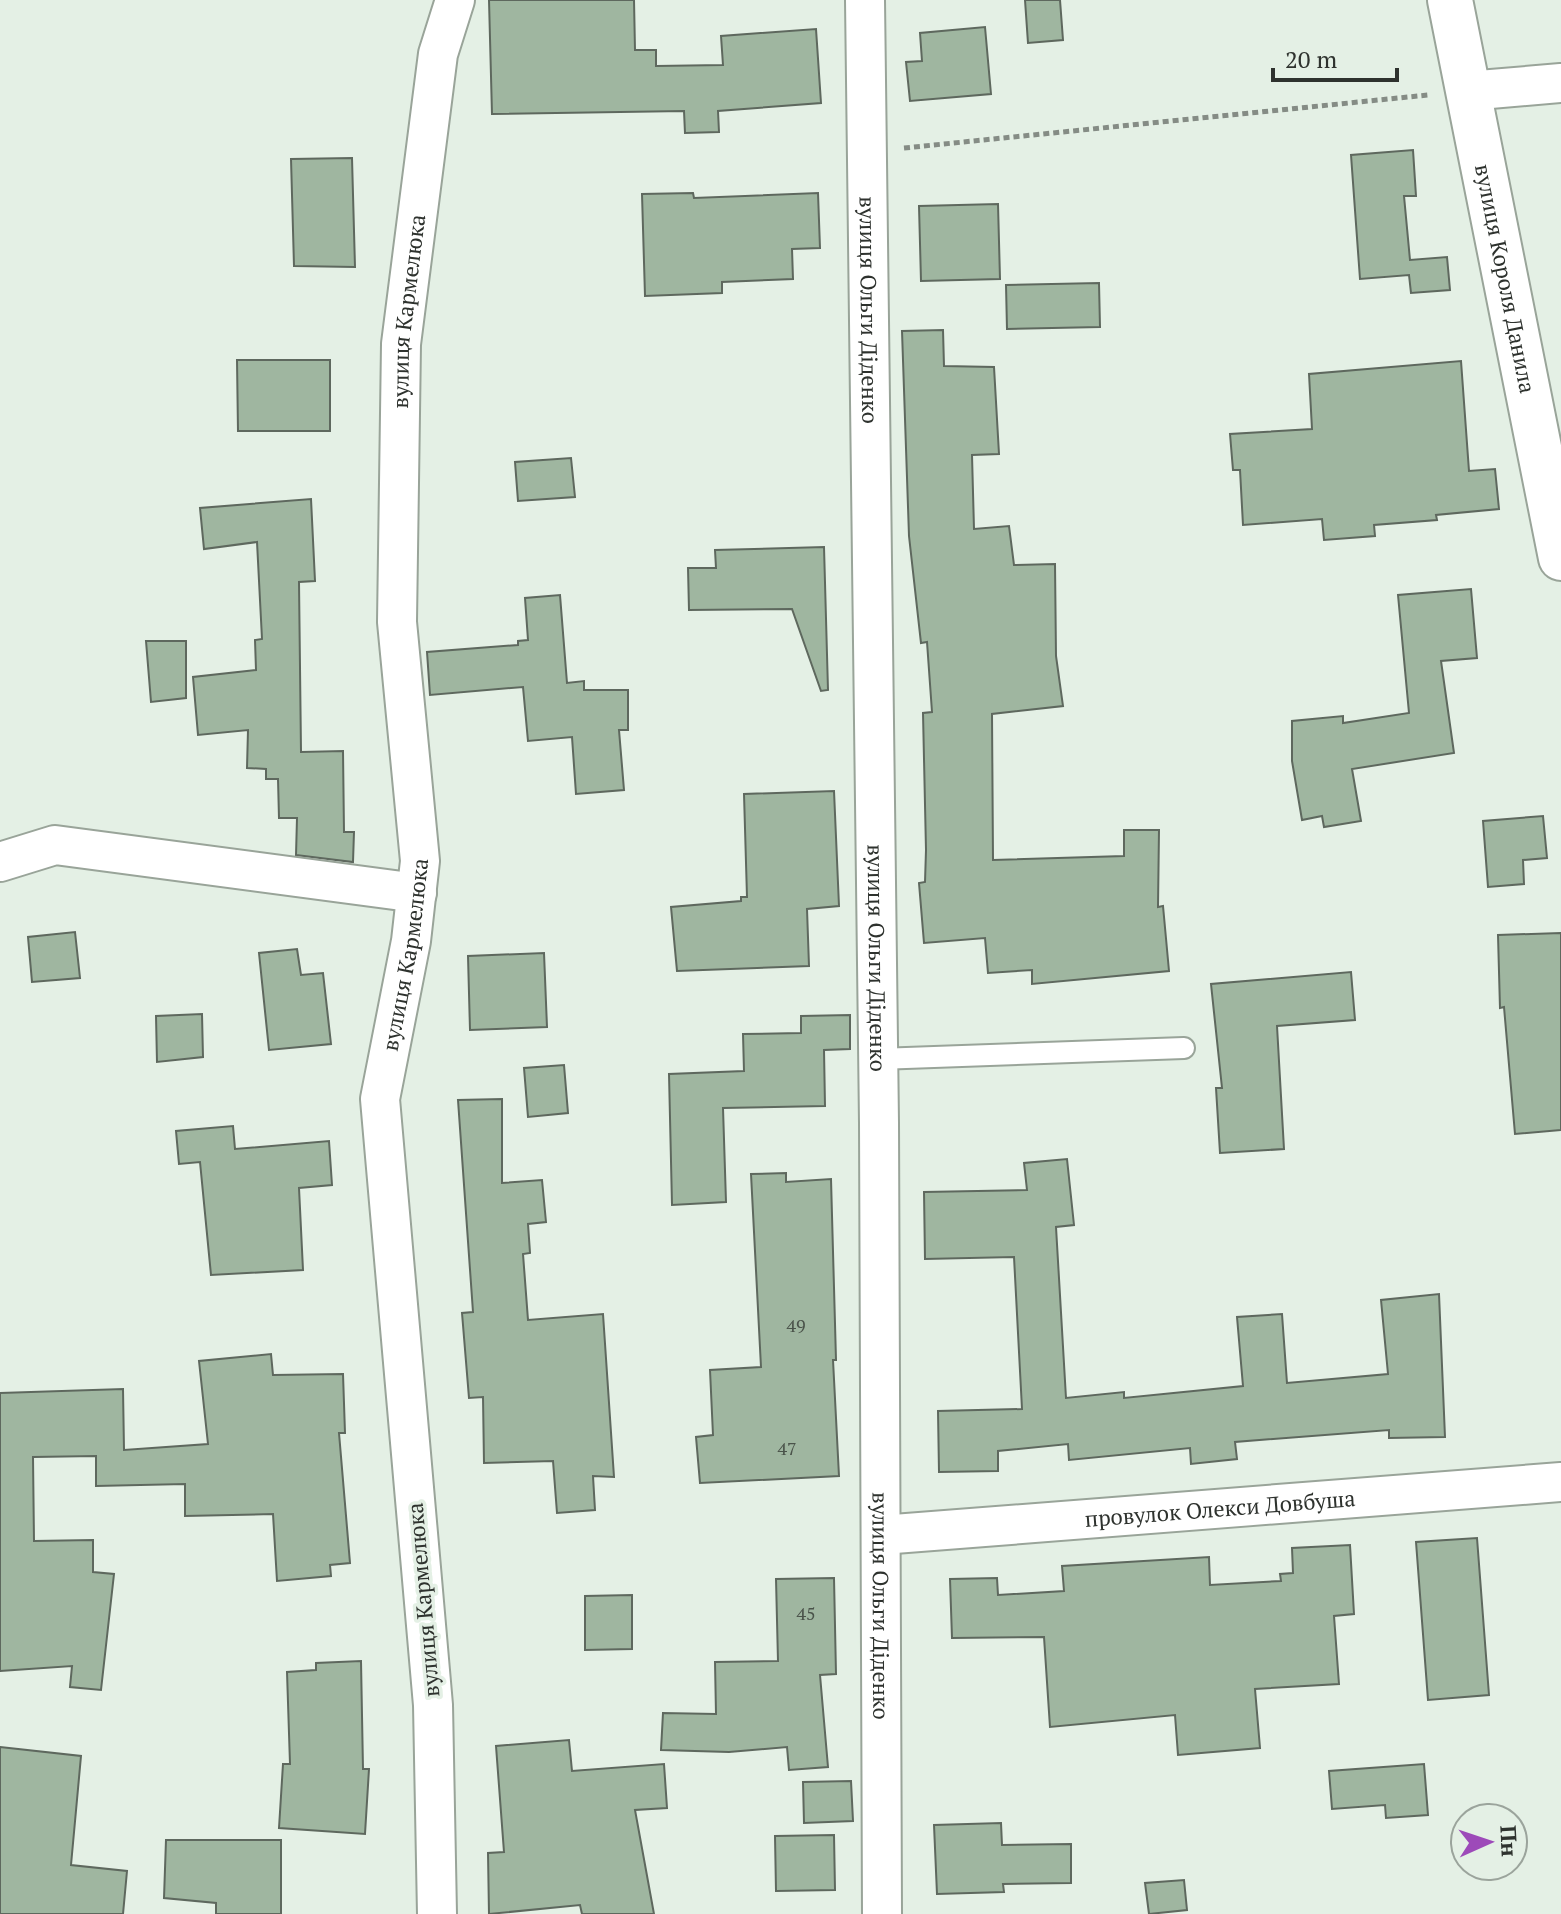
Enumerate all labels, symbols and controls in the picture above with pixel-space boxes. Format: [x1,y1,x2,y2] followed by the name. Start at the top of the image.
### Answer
[1273,32,1397,82] scale bar
[1285,43,1337,75] text: 20 m
[1469,161,1543,396] street label: вулиця Короля Данила
[853,196,885,424] street label: вулиця Ольги Діденко
[385,213,431,409] street label: вулиця Кармелюка
[862,844,893,1072] street label: вулиця Ольги Діденко
[375,857,434,1054] street label: вулиця Кармелюка
[786,1313,806,1337] house number: 49
[777,1436,797,1460] house number: 47
[1083,1483,1356,1533] street label: провулок Олекси Довбуша
[866,1492,896,1720] street label: вулиця Ольги Діденко
[400,1502,445,1698] street label: вулиця Кармелюка
[796,1601,816,1625] house number: 45
[1449,1802,1529,1882] north arrow
[1494,1825,1525,1857] text: Пн

